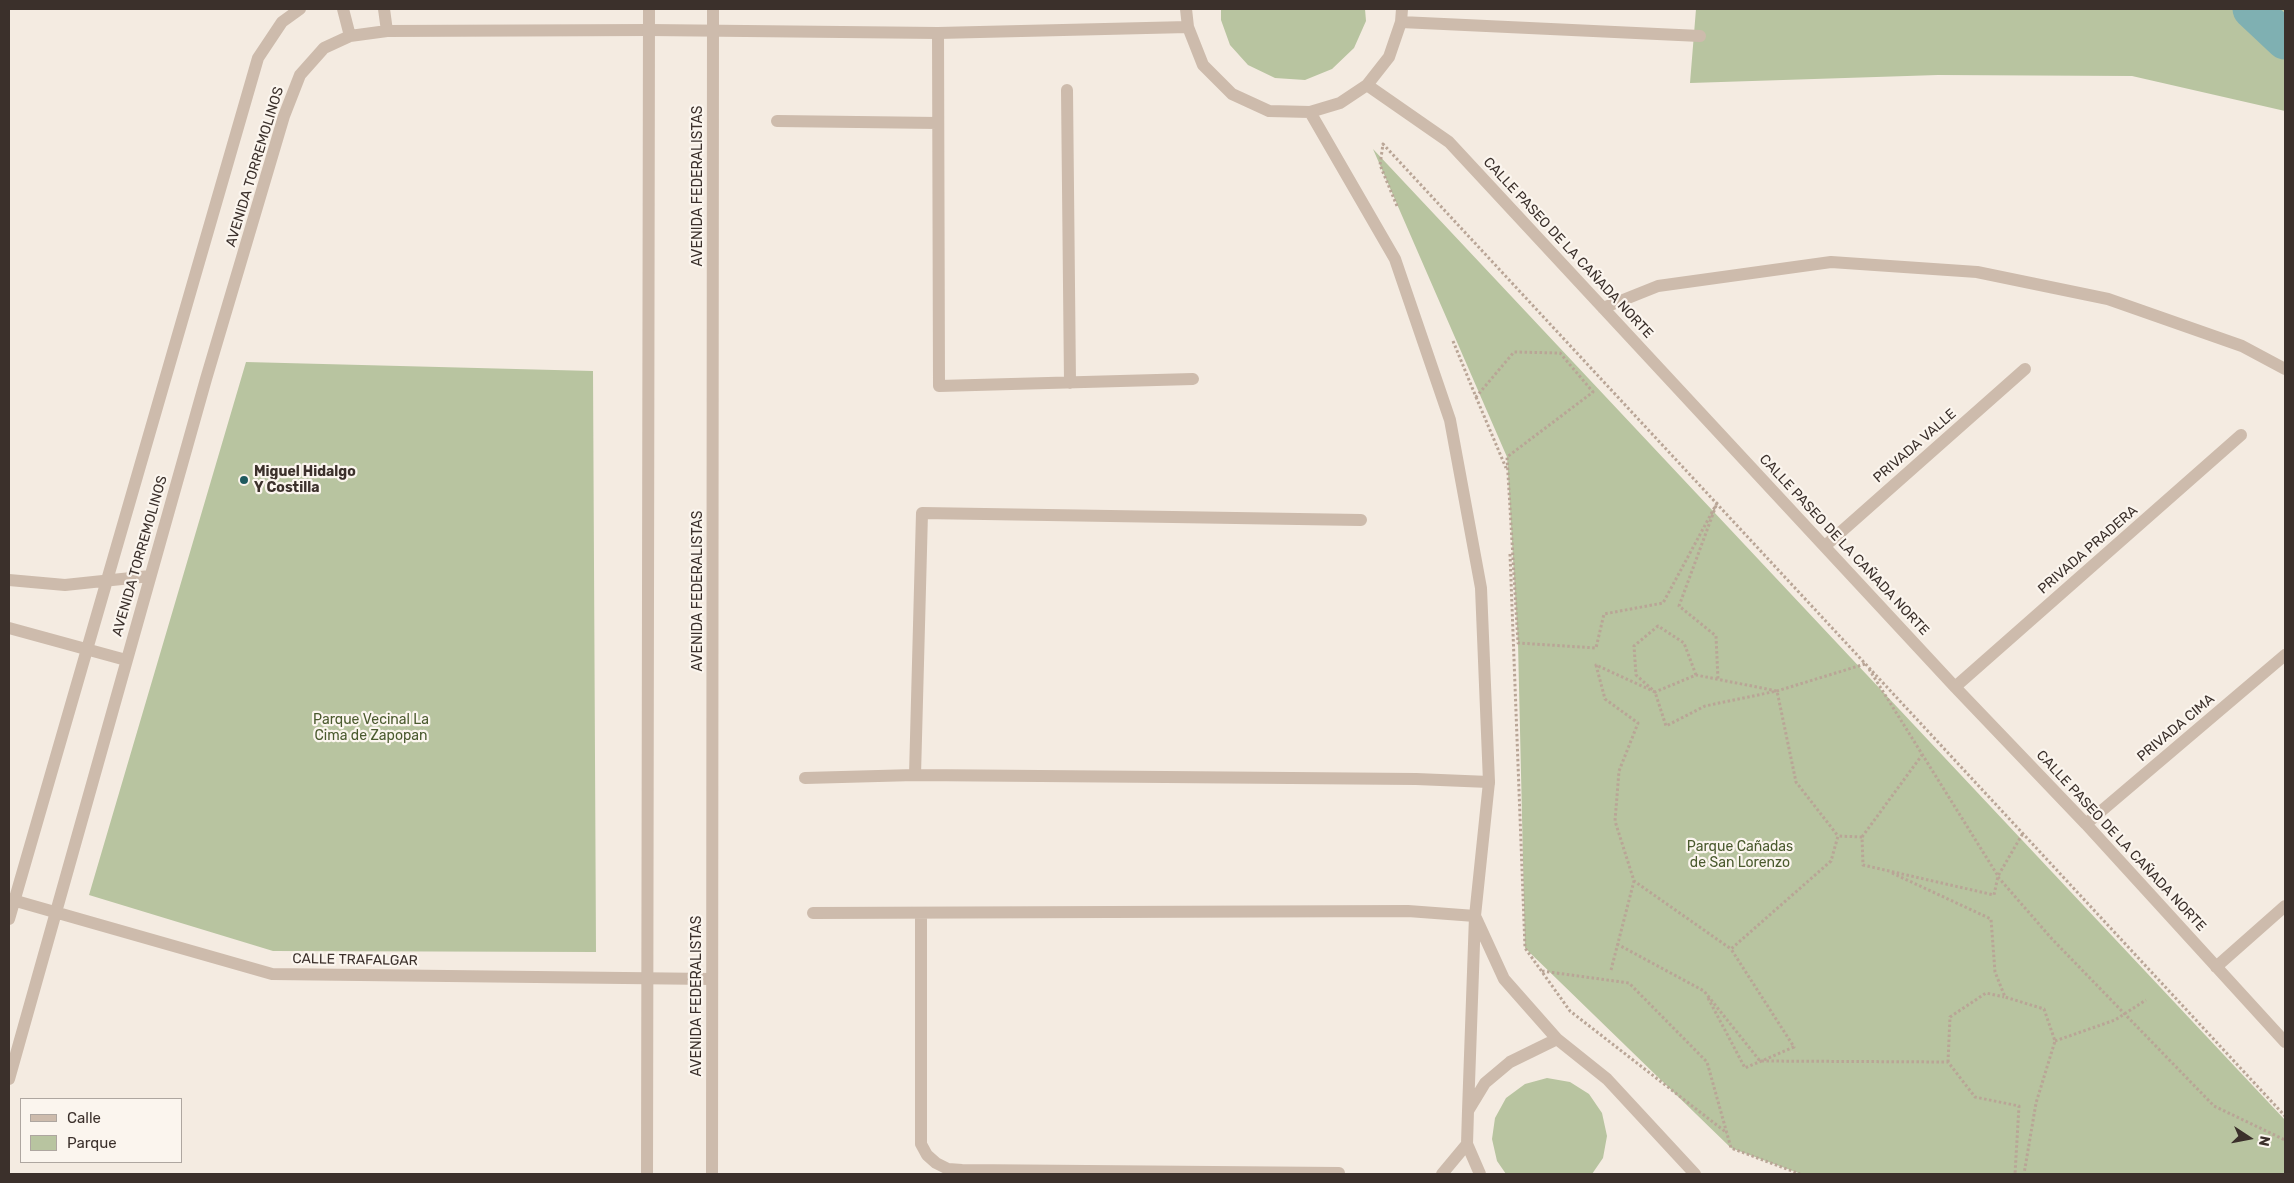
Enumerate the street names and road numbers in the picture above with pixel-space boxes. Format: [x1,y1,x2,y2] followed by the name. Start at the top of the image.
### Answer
[223,85,287,249] street label: AVENIDA TORREMOLINOS
[690,106,706,266] street label: AVENIDA FEDERALISTAS
[1480,154,1656,342] street label: CALLE PASEO DE LA CAÑADA NORTE
[1870,405,1960,487] street label: PRIVADA VALLE
[1756,451,1932,639] street label: CALLE PASEO DE LA CAÑADA NORTE
[109,474,171,638] street label: AVENIDA TORREMOLINOS
[2035,502,2141,598] street label: PRIVADA PRADERA
[690,511,706,671] street label: AVENIDA FEDERALISTAS
[2134,691,2218,765] street label: PRIVADA CIMA
[2033,747,2209,935] street label: CALLE PASEO DE LA CAÑADA NORTE
[689,916,705,1076] street label: AVENIDA FEDERALISTAS
[292,951,418,969] street label: CALLE TRAFALGAR

